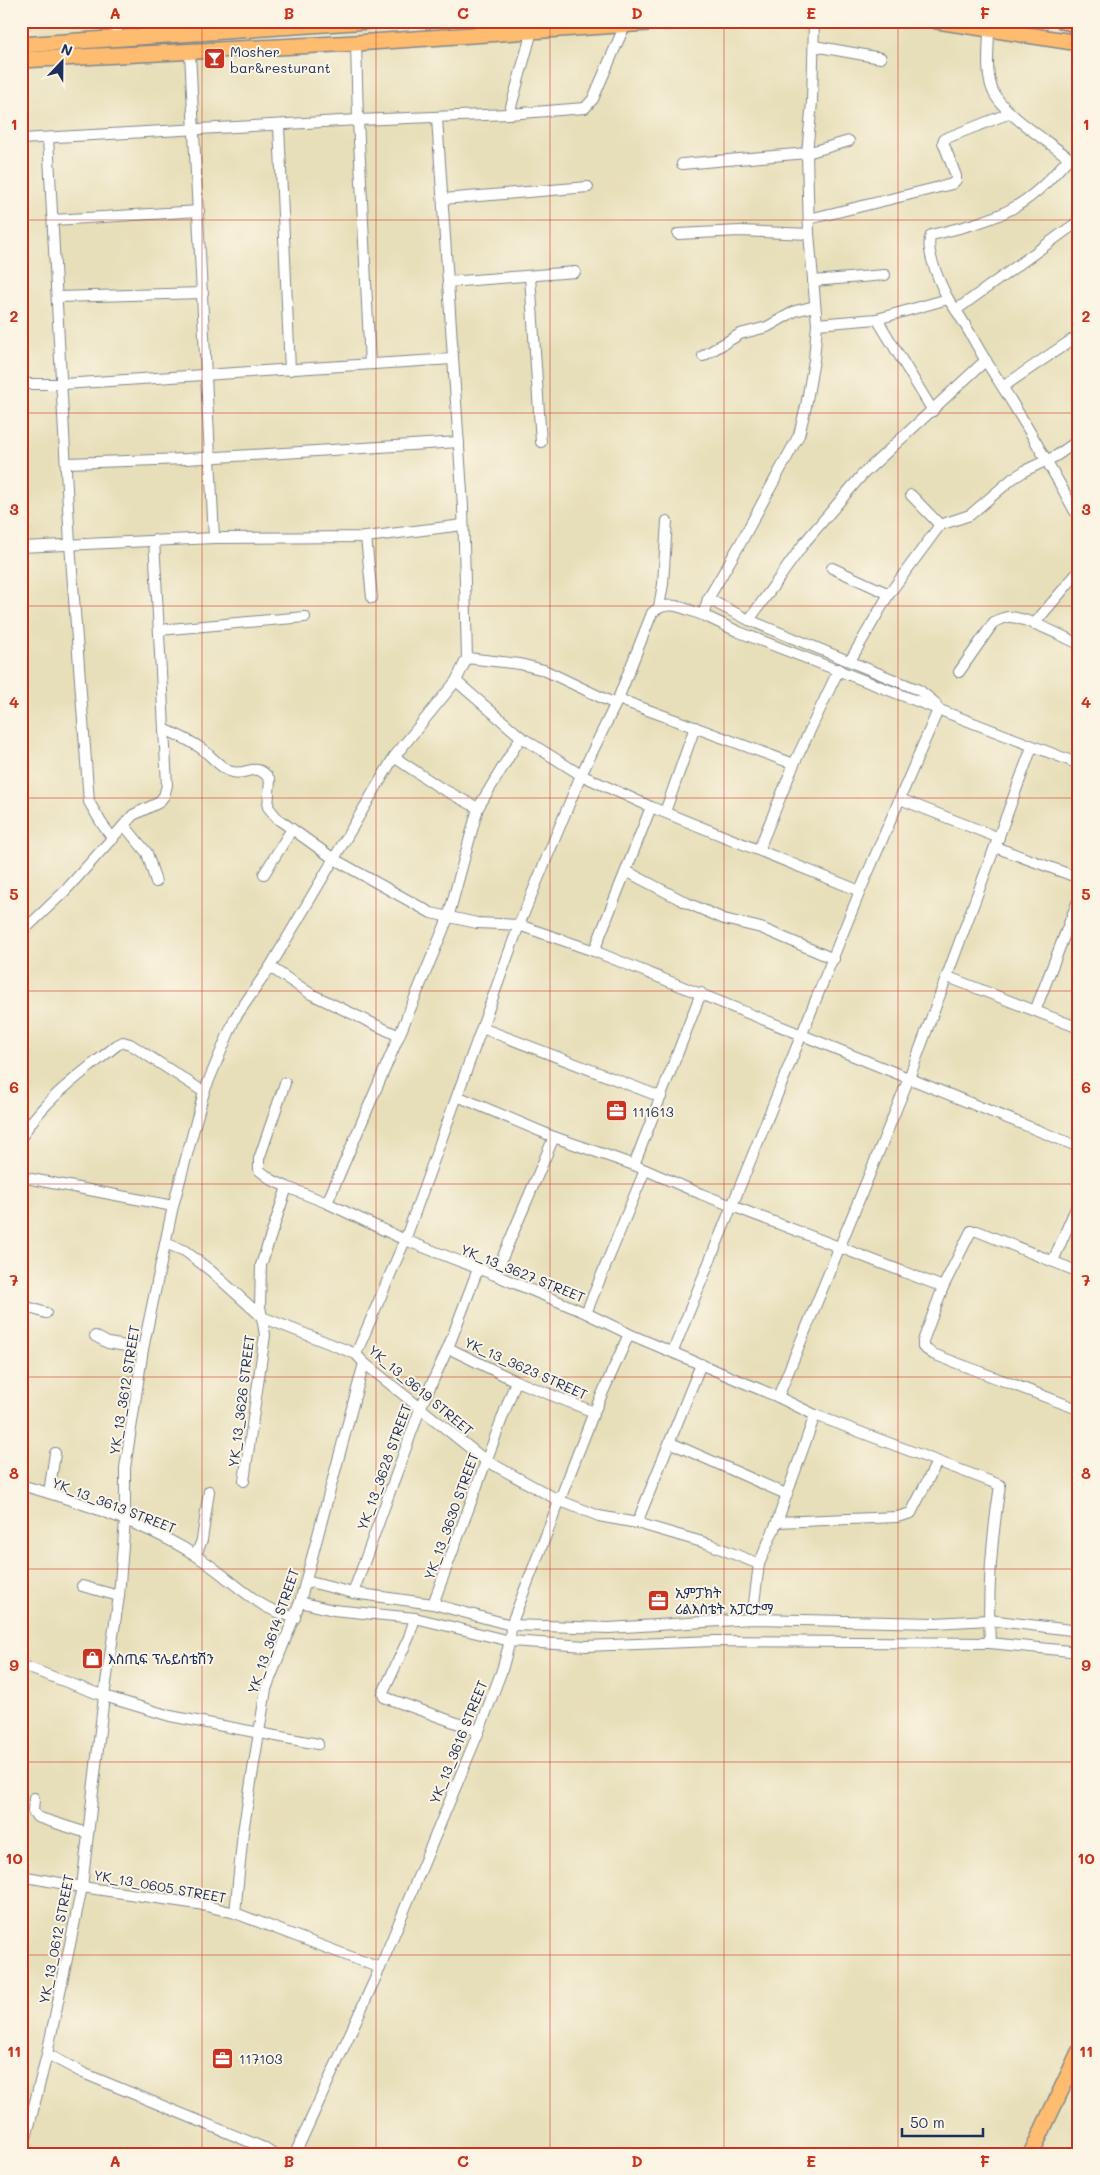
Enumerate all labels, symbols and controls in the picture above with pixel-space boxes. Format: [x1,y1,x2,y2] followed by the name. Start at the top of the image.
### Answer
[109,2,121,23] text: A
[284,2,294,23] text: B
[457,2,469,23] text: C
[631,2,643,23] text: D
[806,2,816,23] text: E
[980,2,990,23] text: F
[38,38,88,88] north arrow
[59,39,76,60] text: N
[230,42,331,77] place label: Mosher bar&resturant
[202,47,226,71] bar icon: Mosher bar&resturant
[10,113,18,134] text: 1
[1082,113,1090,134] text: 1
[10,305,19,326] text: 2
[1082,305,1091,326] text: 2
[9,498,19,519] text: 3
[1081,498,1091,519] text: 3
[9,691,19,712] text: 4
[1081,691,1091,712] text: 4
[9,883,19,904] text: 5
[1081,883,1091,904] text: 5
[9,1076,19,1097] text: 6
[1081,1076,1091,1097] text: 6
[604,1099,628,1123] office icon: 111613
[632,1102,674,1121] place label: 111613
[458,1239,588,1307] street label: YK_13_3627 STREET
[10,1269,19,1290] text: 7
[1082,1269,1091,1290] text: 7
[104,1323,144,1456] street label: YK_13_3612 STREET
[461,1332,591,1404] street label: YK_13_3623 STREET
[223,1333,259,1468] street label: YK_13_3626 STREET
[364,1340,478,1440] street label: YK_13_3619 STREET
[352,1401,416,1533] street label: YK_13_3628 STREET
[419,1450,483,1582] street label: YK_13_3630 STREET
[9,1462,19,1483] text: 8
[1081,1462,1091,1483] text: 8
[49,1473,179,1538] street label: YK_13_3613 STREET
[243,1565,303,1696] street label: YK_13_3614 STREET
[675,1583,774,1618] place label: ኢምፓክት ሪልእስቴት አፓርታማ
[647,1588,671,1612] office icon: ኢምፓክት ሪልእስቴት አፓርታማ
[80,1646,104,1670] shop icon: እስጢፍ ፕሌይስቴሽን
[108,1649,214,1668] place label: እስጢፍ ፕሌይስቴሽን
[9,1654,19,1675] text: 9
[1081,1654,1091,1675] text: 9
[424,1677,492,1807] street label: YK_13_3616 STREET
[5,1847,23,1868] text: 10
[1077,1847,1095,1868] text: 10
[92,1865,228,1907] street label: YK_13_0605 STREET
[34,1872,78,2005] street label: YK_13_0612 STREET
[7,2040,21,2061] text: 11
[1079,2040,1093,2061] text: 11
[211,2046,235,2070] office icon: 117103
[239,2049,282,2068] place label: 117103
[902,2105,984,2137] scale bar
[910,2112,945,2132] text: 50 m
[109,2150,121,2171] text: A
[284,2150,294,2171] text: B
[457,2150,469,2171] text: C
[631,2150,643,2171] text: D
[806,2150,816,2171] text: E
[980,2150,990,2171] text: F

